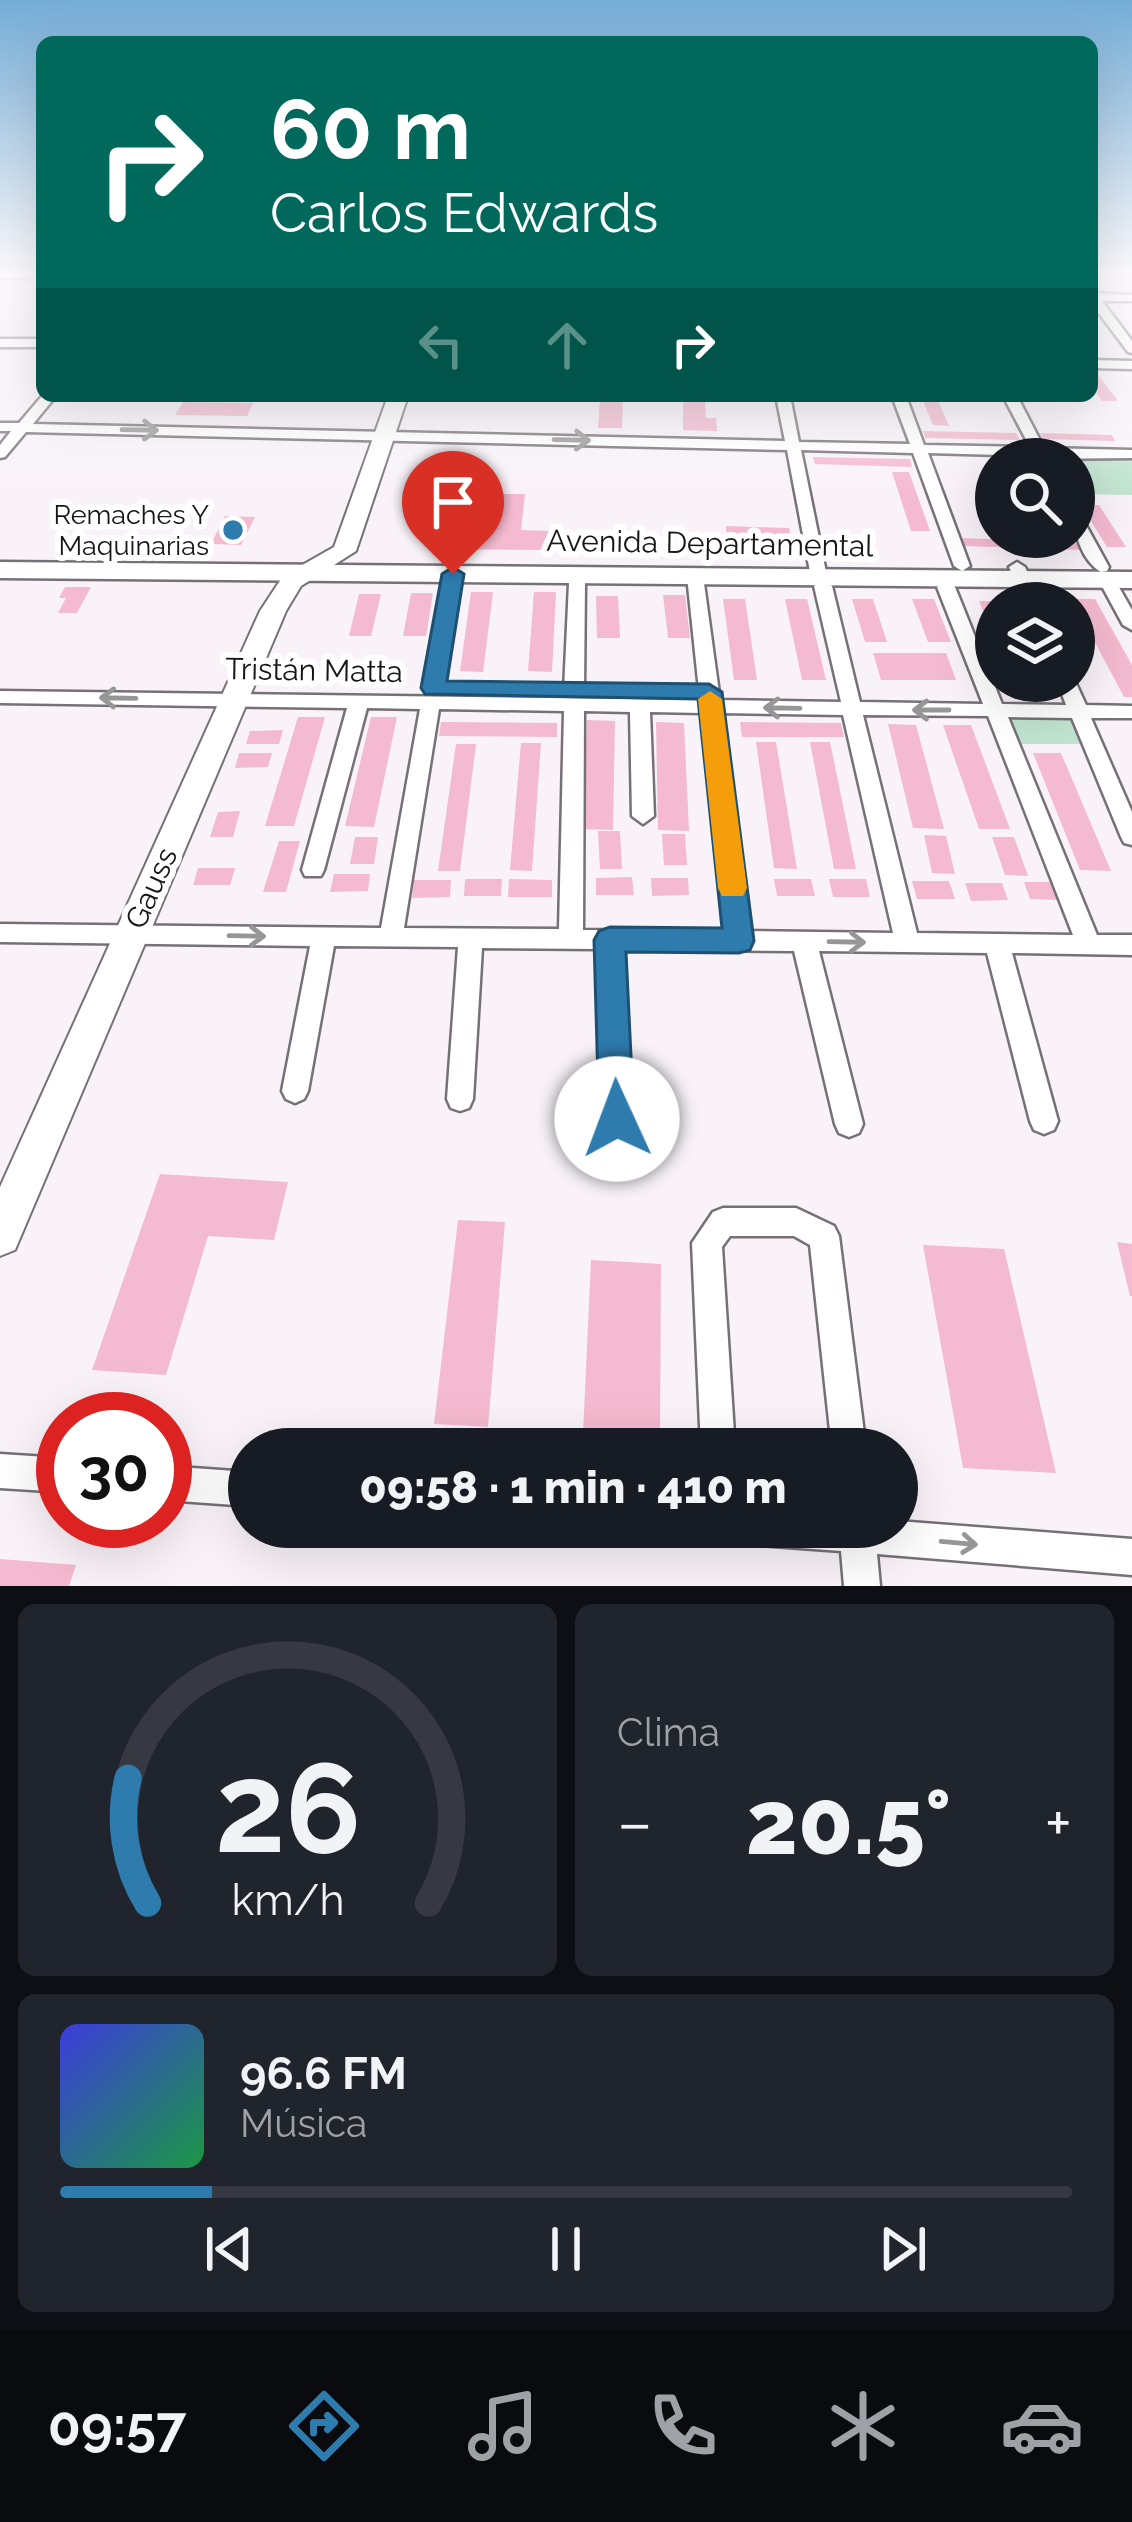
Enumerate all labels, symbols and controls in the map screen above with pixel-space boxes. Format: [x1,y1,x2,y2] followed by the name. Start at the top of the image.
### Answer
[270,80,471,179] text: 60 m
[72,84,228,240] icon: right
[270,181,658,245] text: Carlos Edwards
[408,312,474,378] icon: left
[534,312,600,378] icon: ahead
[660,312,726,378] icon: right
[120,418,159,441] one-way arrow
[552,429,591,452] one-way arrow
[975,438,1095,702] map controls
[975,438,1095,558] button: search
[402,451,504,574] pin
[420,469,486,535] icon: arrive
[53,499,209,561] place label: Remaches Y Maquinarias
[220,517,246,543] marker: Remaches Y Maquinarias
[546,523,875,563] street label: Avenida Departamental
[975,582,1095,702] button: layers
[225,651,403,689] street label: Tristán Matta
[99,687,138,710] one-way arrow
[763,697,802,720] one-way arrow
[912,698,951,721] one-way arrow
[118,842,184,934] street label: Gauss
[227,925,266,947] one-way arrow
[827,931,866,953] one-way arrow
[554,1056,680,1182] position arrow
[36,1392,192,1548] speed limit sign: 30
[359,1461,787,1514] text: 09:58 · 1 min · 410 m
[939,1532,978,1555] one-way arrow
[617,1709,720,1755] text: Clima
[214,1735,361,1881] text: 26
[746,1769,951,1875] text: 20.5°
[617,1784,653,1861] text: −
[1045,1784,1072,1861] text: +
[231,1875,344,1925] text: km/h
[240,2047,407,2100] text: 96.6 FM
[240,2100,367,2146] text: Música
[196,2216,262,2282] icon: previous
[533,2216,599,2282] icon: pause
[870,2216,936,2282] icon: next
[282,2384,366,2468] icon: directions
[461,2384,545,2468] icon: music
[641,2384,725,2468] icon: phone
[821,2384,905,2468] icon: climate
[1000,2384,1084,2468] icon: car
[48,2394,186,2458] text: 09:57

